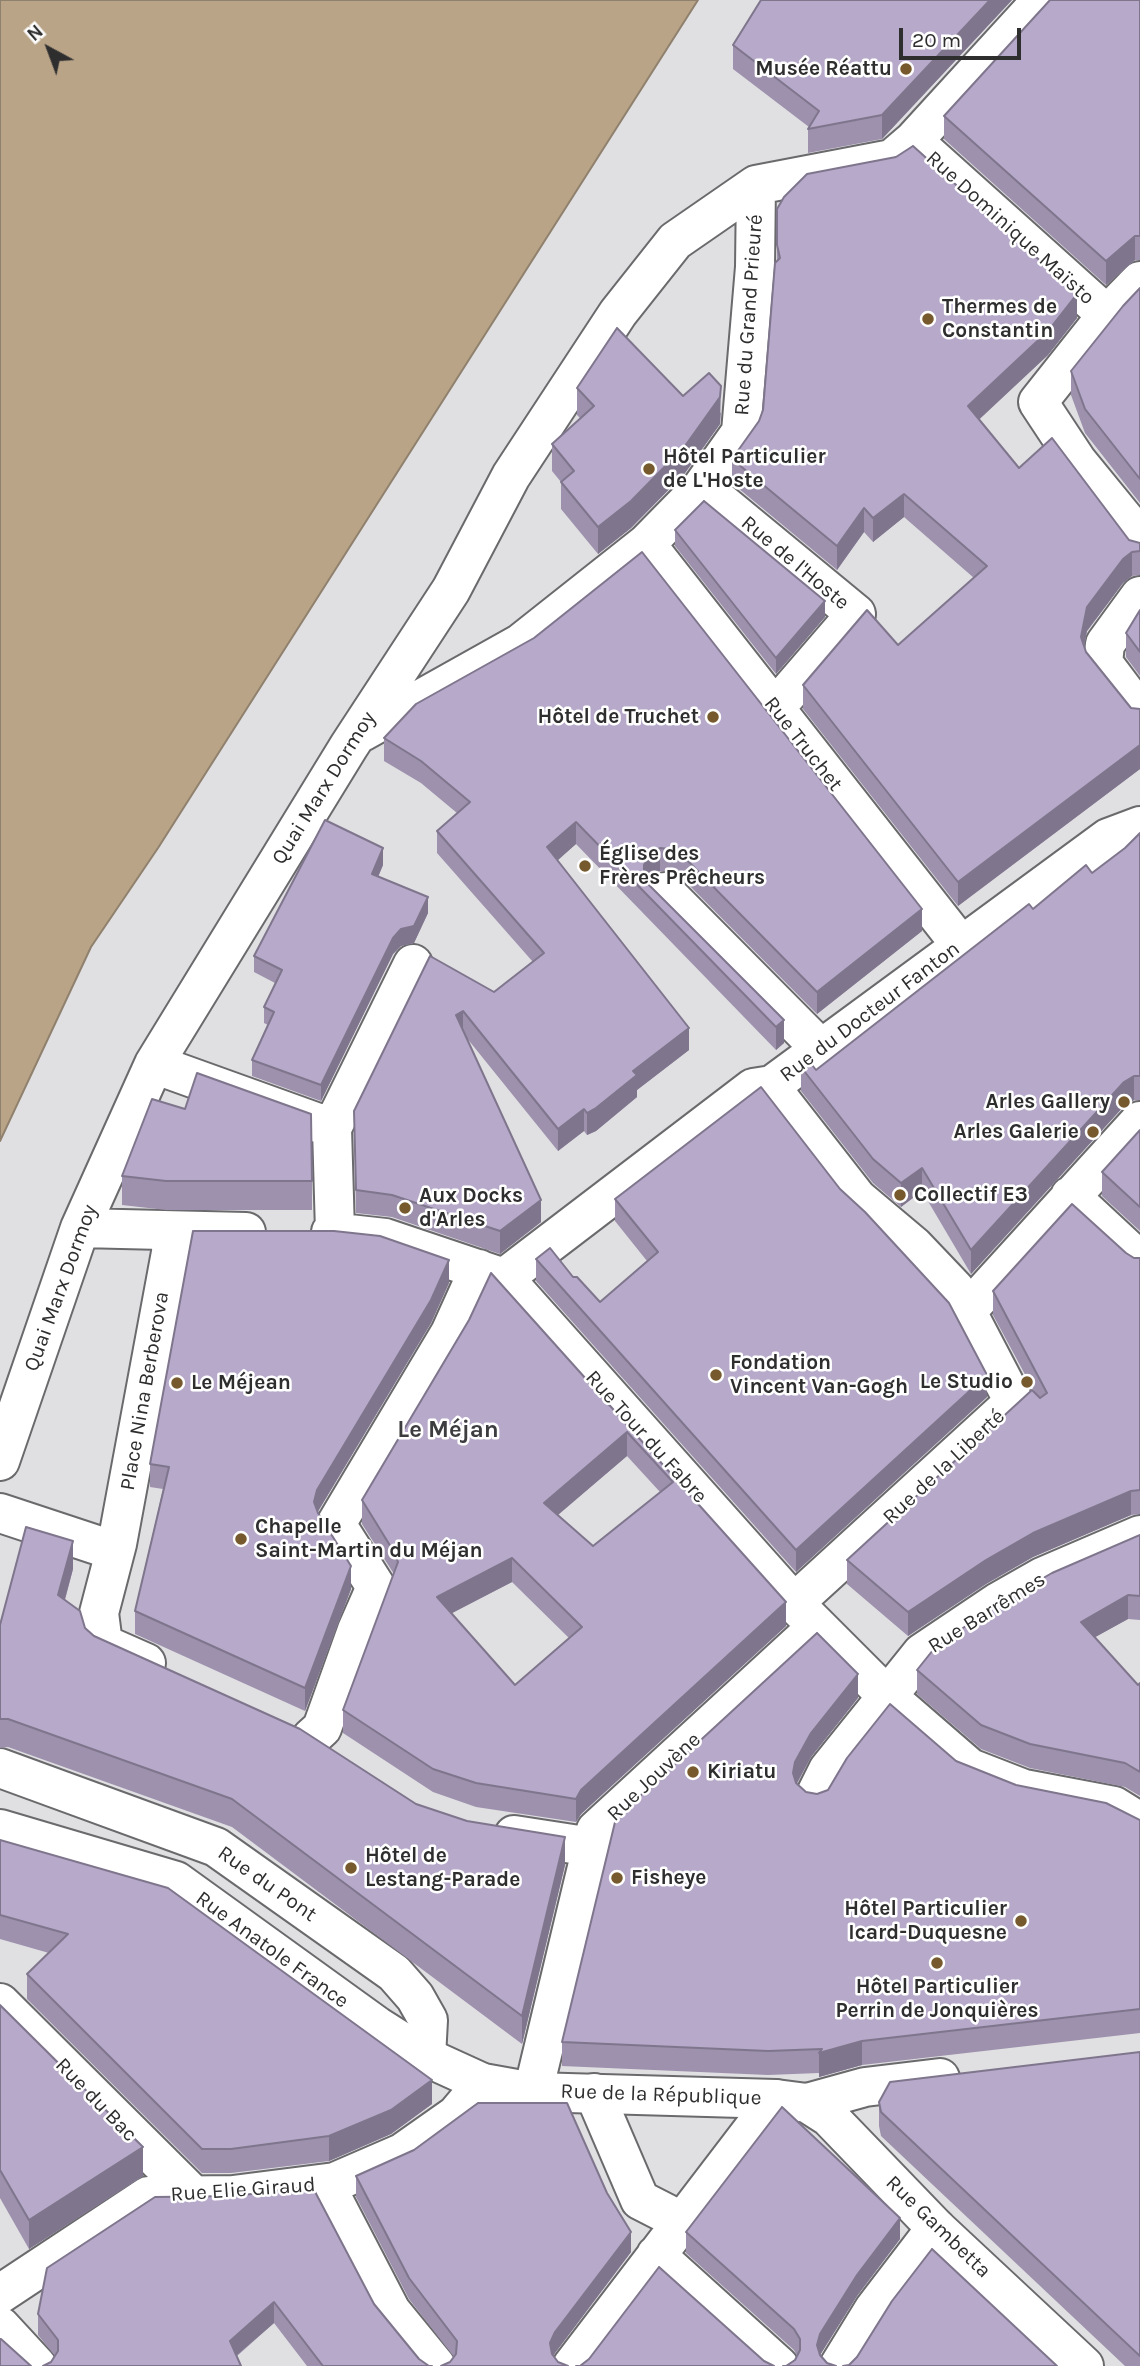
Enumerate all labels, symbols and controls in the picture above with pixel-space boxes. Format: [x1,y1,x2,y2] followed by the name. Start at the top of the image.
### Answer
[14,14,84,84] north arrow
[902,14,1024,58] scale bar
[23,20,48,46] text: N
[912,28,961,52] text: 20 m
[755,56,892,82] place label: Musée Réattu
[898,61,914,77] marker: Musée Réattu
[920,146,1100,310] street label: Rue Dominique Maïsto
[729,214,769,416] street label: Rue du Grand Prieuré
[942,294,1057,344] place label: Thermes de Constantin
[920,311,936,327] marker: Thermes de Constantin
[663,444,826,494] place label: Hôtel Particulier de L'Hoste
[641,461,657,477] marker: Hôtel Particulier de L'Hoste
[736,510,854,616] street label: Rue de l'Hoste
[758,692,848,796] street label: Rue Truchet
[537,704,699,730] place label: Hôtel de Truchet
[267,707,381,869] street label: Quai Marx Dormoy
[705,709,721,725] marker: Hôtel de Truchet
[599,841,765,891] place label: Église des Frères Prêcheurs
[577,858,593,874] marker: Église des Frères Prêcheurs
[775,936,965,1088] street label: Rue du Docteur Fanton
[985,1089,1110,1115] place label: Arles Gallery
[1116,1094,1132,1110] marker: Arles Gallery
[953,1119,1079,1145] place label: Arles Galerie
[1085,1124,1101,1140] marker: Arles Galerie
[914,1182,1028,1208] place label: Collectif E3
[419,1183,523,1233] place label: Aux Docks d'Arles
[892,1187,908,1203] marker: Collectif E3
[397,1200,413,1216] marker: Aux Docks d'Arles
[19,1201,103,1375] street label: Quai Marx Dormoy
[115,1290,175,1492] street label: Place Nina Berberova
[730,1350,908,1400] place label: Fondation Vincent Van-Gogh
[580,1365,712,1509] street label: Rue Tour du Fabre
[708,1367,724,1383] marker: Fondation Vincent Van-Gogh
[920,1369,1013,1395] place label: Le Studio
[191,1370,291,1396] place label: Le Méjean
[1019,1374,1035,1390] marker: Le Studio
[169,1375,185,1391] marker: Le Méjean
[878,1404,1010,1530] street label: Rue de la Liberté
[397,1416,499,1444] district label: Le Méjan
[255,1514,483,1564] place label: Chapelle Saint-Martin du Méjan
[233,1531,249,1547] marker: Chapelle Saint-Martin du Méjan
[924,1567,1050,1659] street label: Rue Barrêmes
[602,1727,706,1827] street label: Rue Jouvène
[707,1759,776,1785] place label: Kiriatu
[685,1764,701,1780] marker: Kiriatu
[213,1841,321,1927] street label: Rue du Pont
[365,1843,520,1893] place label: Hôtel de Lestang-Parade
[343,1860,359,1876] marker: Hôtel de Lestang-Parade
[631,1865,706,1891] place label: Fisheye
[609,1870,625,1886] marker: Fisheye
[191,1886,353,2014] street label: Rue Anatole France
[844,1896,1007,1946] place label: Hôtel Particulier Icard-Duquesne
[1013,1913,1029,1929] marker: Hôtel Particulier Icard-Duquesne
[929,1955,945,1971] marker: Hôtel Particulier Perrin de Jonquières
[835,1974,1039,2024] place label: Hôtel Particulier Perrin de Jonquières
[50,2053,142,2147] street label: Rue du Bac
[560,2079,762,2111] street label: Rue de la République
[880,2170,996,2284] street label: Rue Gambetta
[170,2172,316,2208] street label: Rue Elie Giraud

